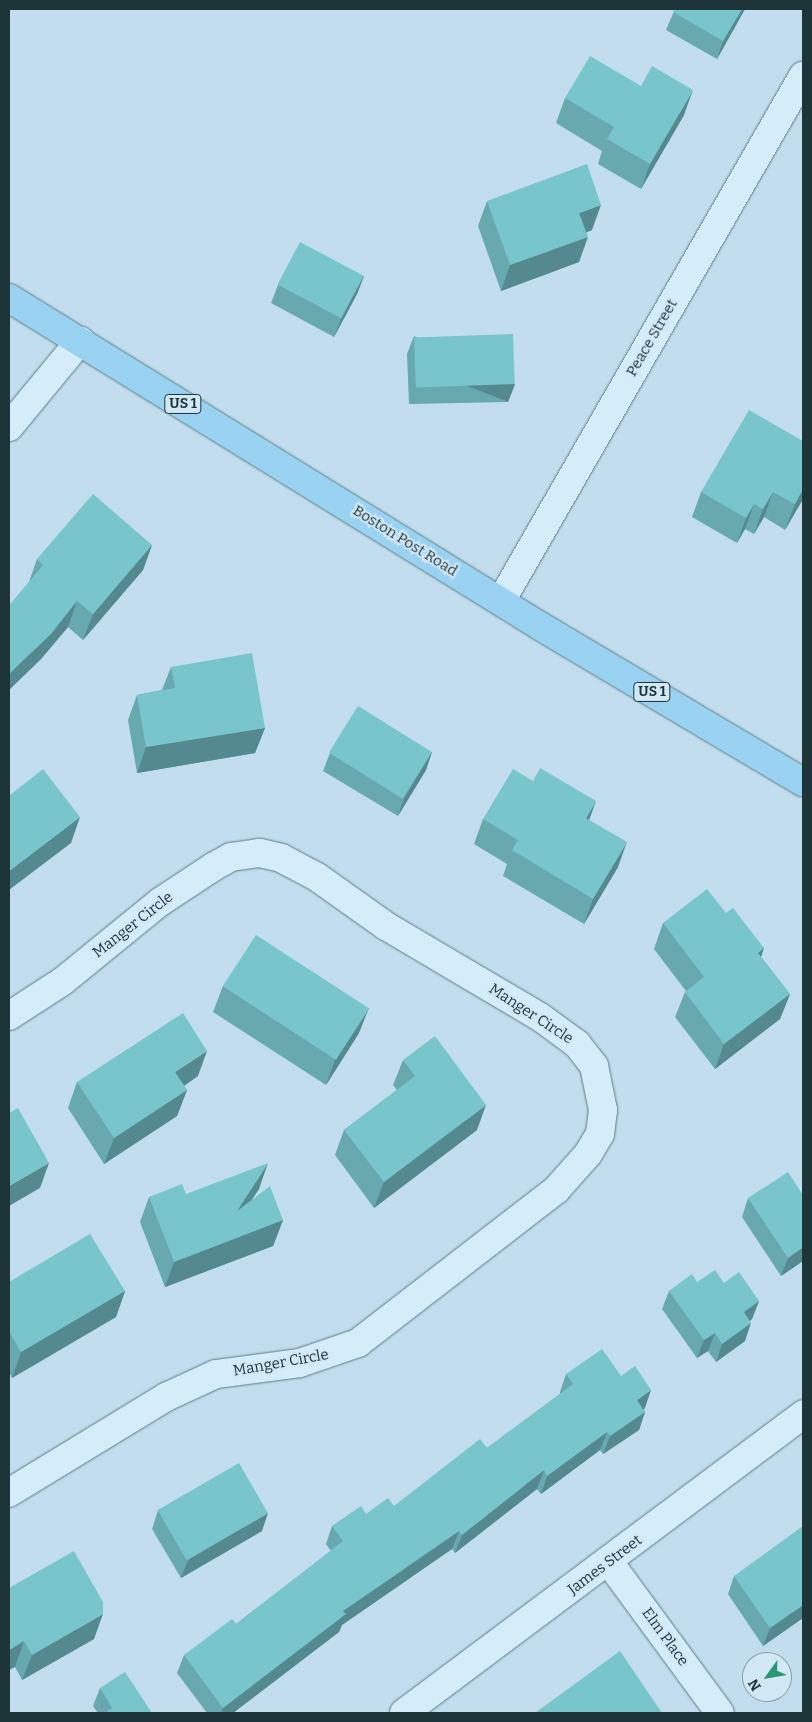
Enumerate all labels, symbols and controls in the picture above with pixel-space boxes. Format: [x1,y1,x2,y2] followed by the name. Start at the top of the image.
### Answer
[623,296,681,380] street label: Peace Street
[164,392,202,416] road number: US 1
[349,502,461,580] street label: Boston Post Road
[633,680,671,704] road number: US 1
[89,888,177,962] street label: Manger Circle
[486,980,576,1048] street label: Manger Circle
[232,1346,330,1380] street label: Manger Circle
[564,1531,646,1599] street label: James Street
[638,1604,692,1670] street label: Elm Place
[742,1652,792,1702] north arrow
[745,1676,765,1694] text: N

